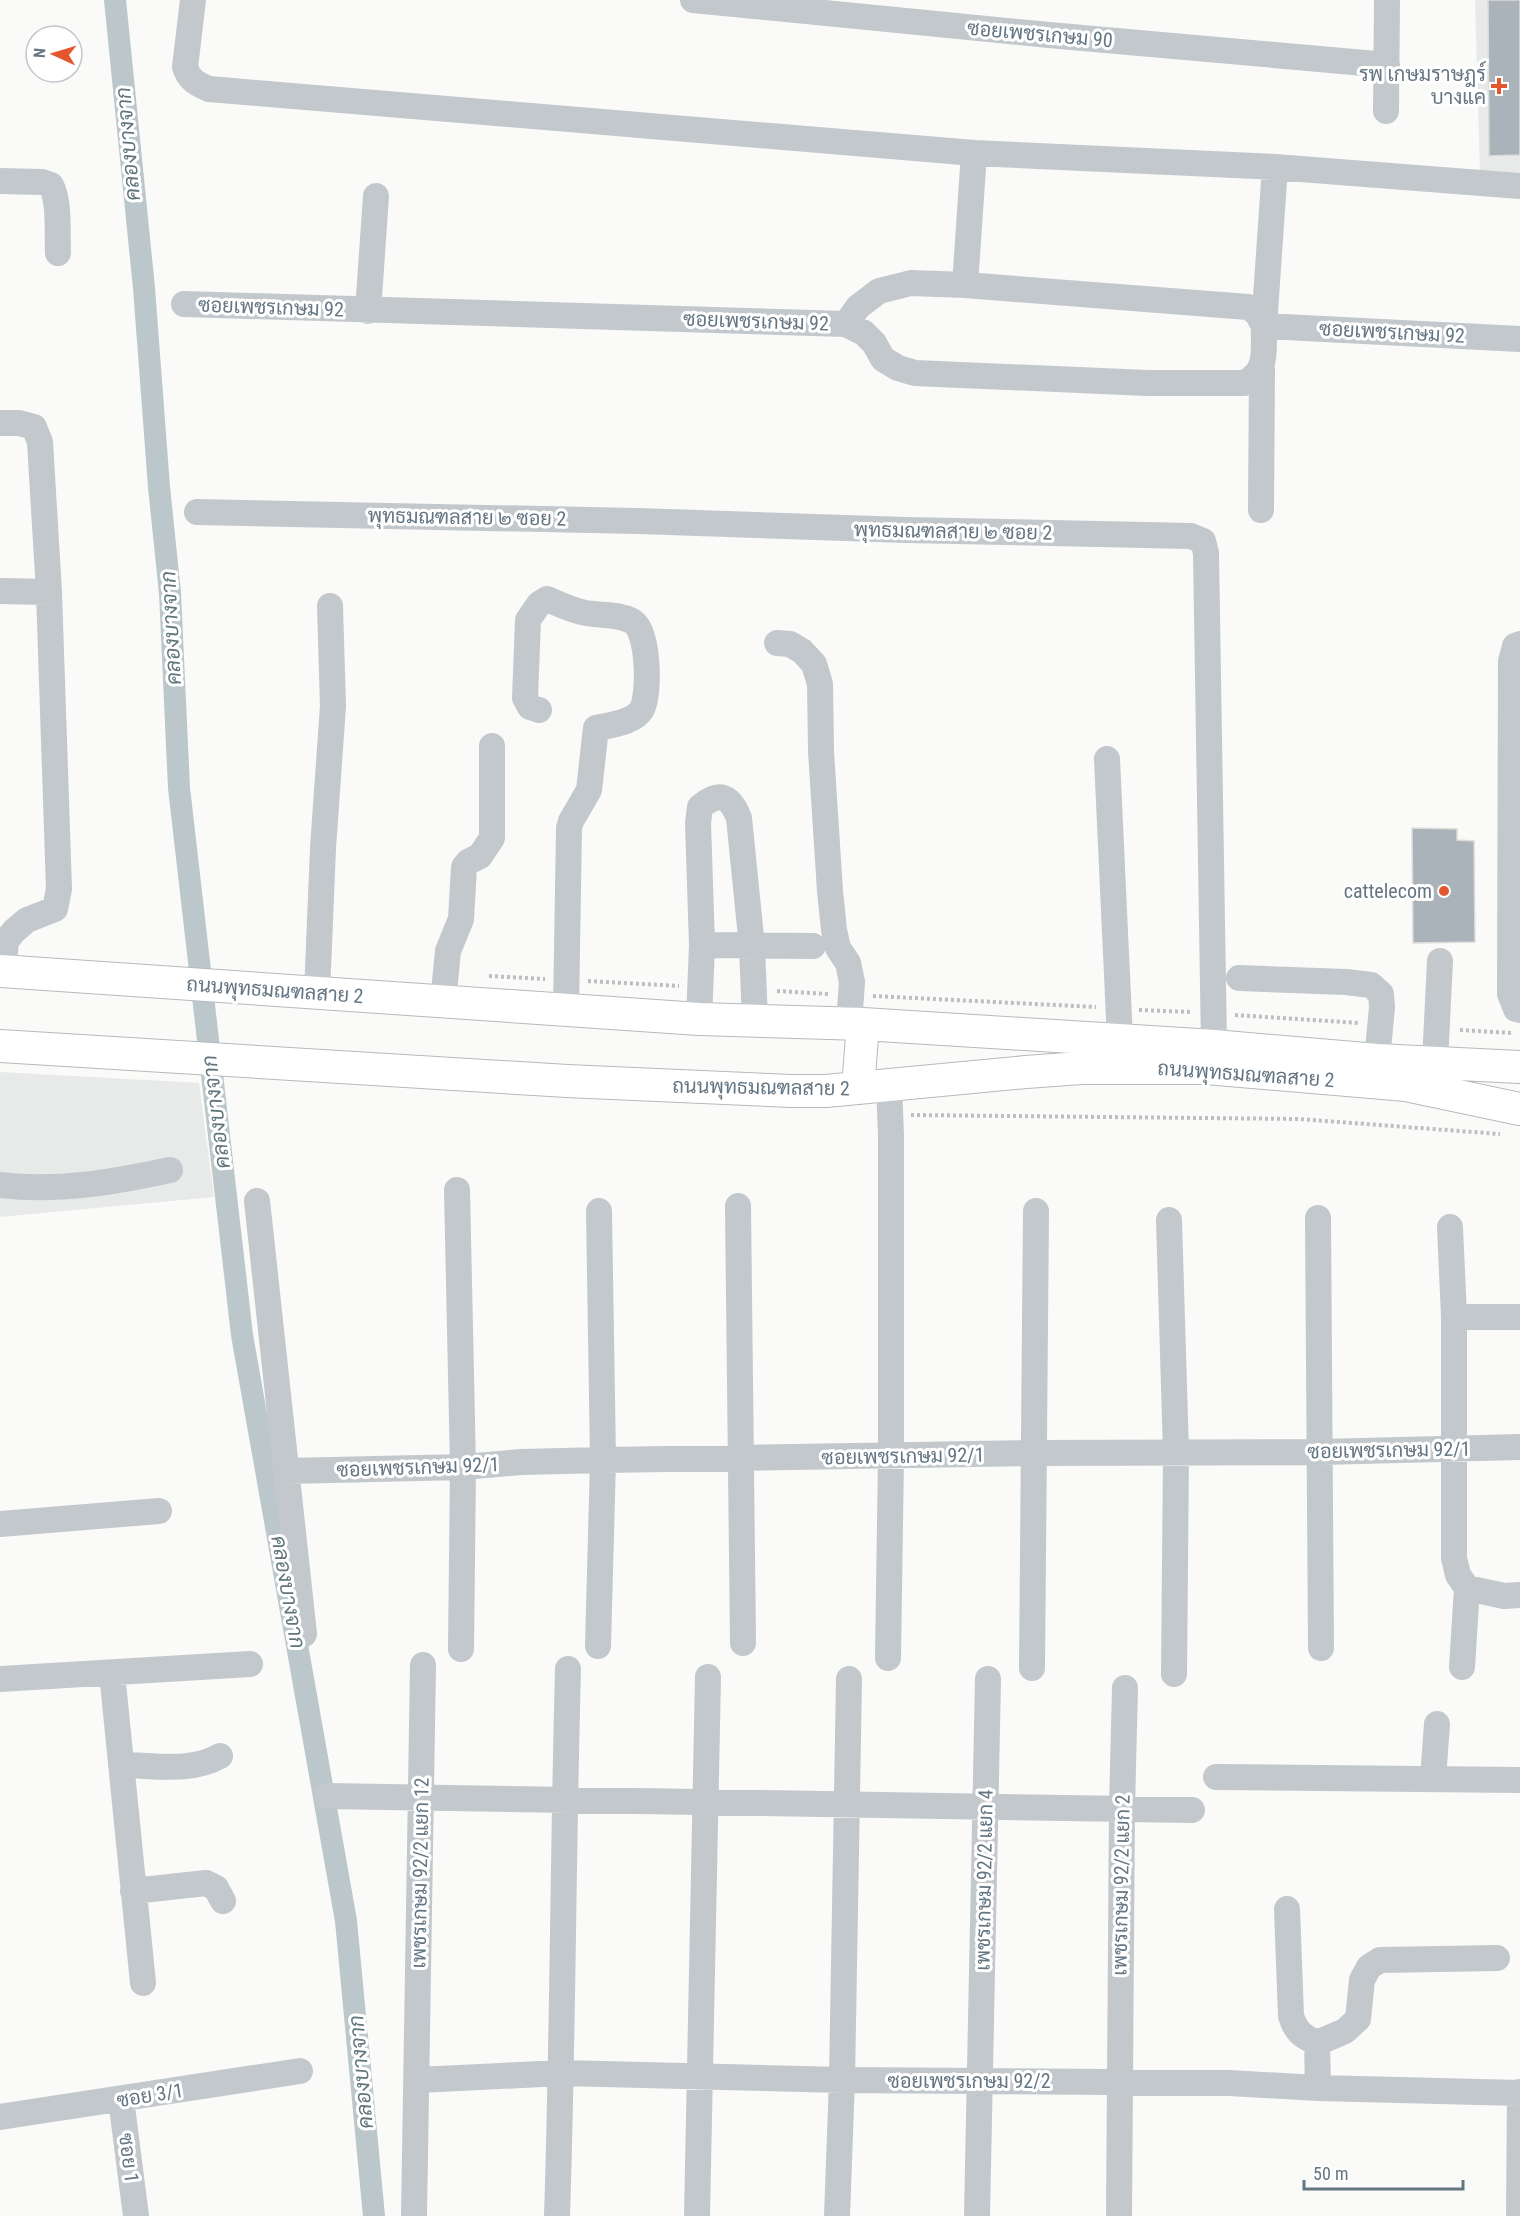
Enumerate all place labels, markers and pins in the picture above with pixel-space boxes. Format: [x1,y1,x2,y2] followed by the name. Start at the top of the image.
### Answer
[1359,60,1486,109] place label: รพ เกษมราษฎร์ บางแค
[1490,77,1508,95] marker: รพ เกษมราษฎร์ บางแค
[1344,879,1432,903] place label: cattelecom
[1437,884,1451,898] marker: cattelecom

